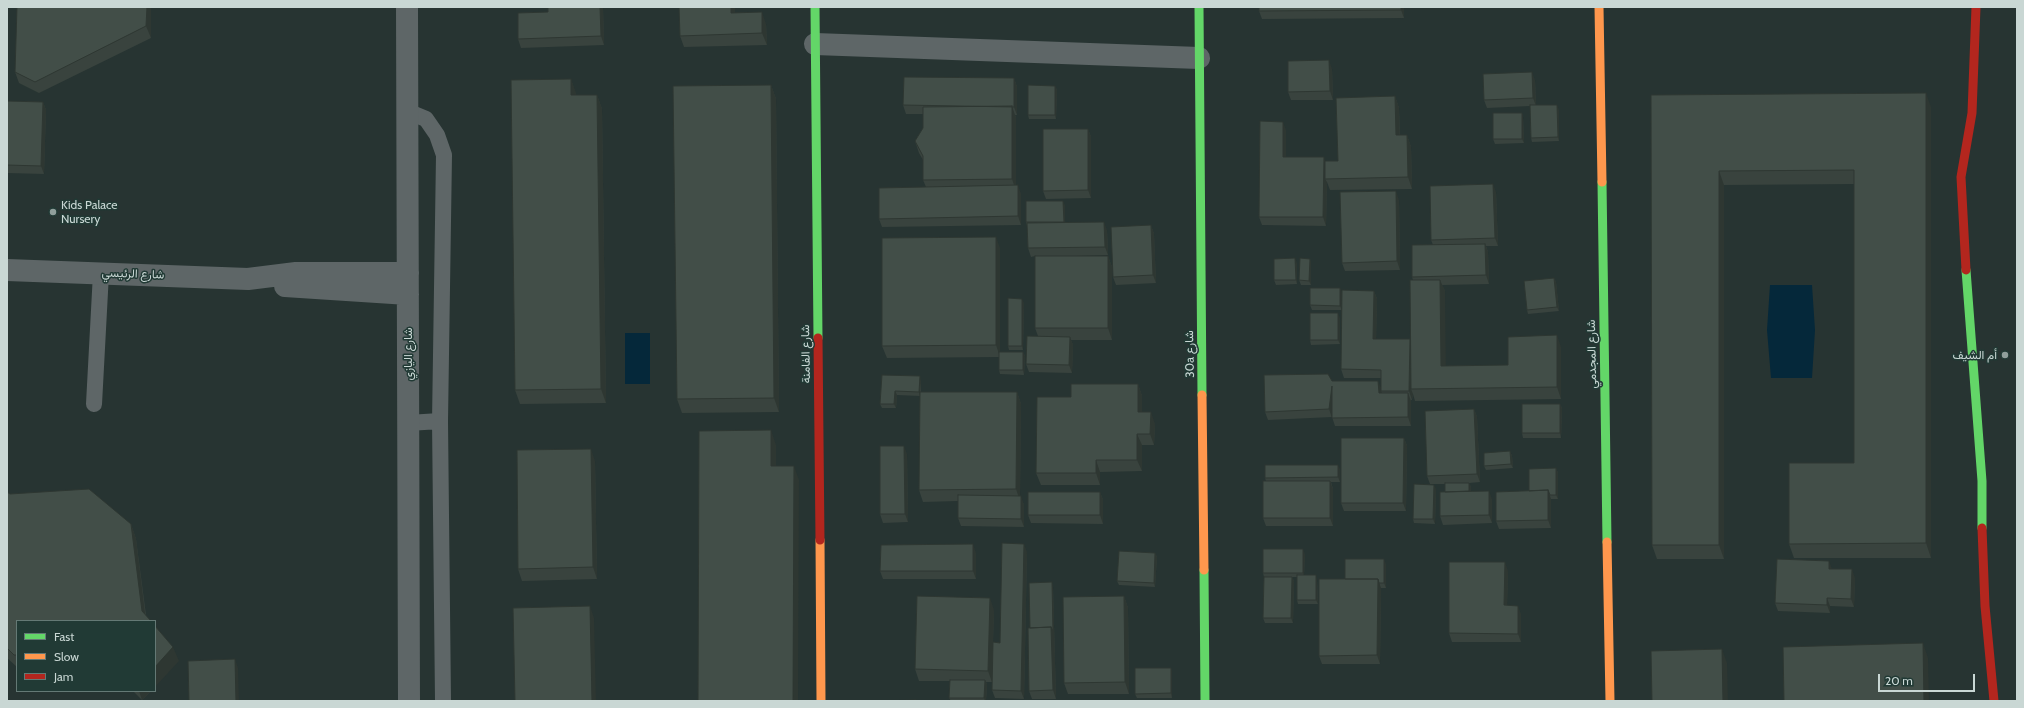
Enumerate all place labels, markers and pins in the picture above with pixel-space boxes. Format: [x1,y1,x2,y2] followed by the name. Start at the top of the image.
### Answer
[61,198,118,226] place label: Kids Palace Nursery
[48,207,58,217] marker: Kids Palace Nursery
[1953,348,1997,362] place label: أم الشيف
[2000,350,2010,360] marker: أم الشيف

